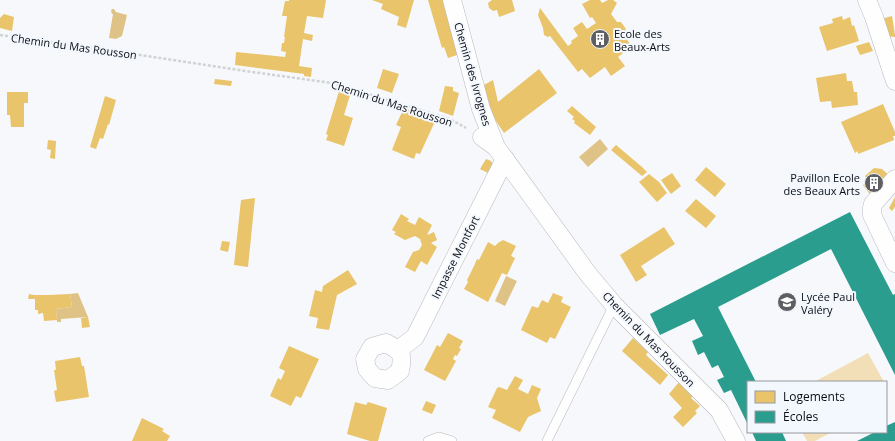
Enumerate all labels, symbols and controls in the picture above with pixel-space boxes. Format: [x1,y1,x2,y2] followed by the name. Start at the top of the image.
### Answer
[451,20,495,128] street label: Chemin des Ivrognes
[614,26,670,54] place label: Ecole des Beaux-Arts
[589,28,611,50] building icon: Ecole des Beaux-Arts
[10,30,138,62] street label: Chemin du Mas Rousson
[329,76,455,130] street label: Chemin du Mas Rousson
[784,170,860,198] place label: Pavillon Ecole des Beaux Arts
[863,172,885,194] building icon: Pavillon Ecole des Beaux Arts
[428,213,482,301] street label: Impasse Montfort
[600,288,698,390] street label: Chemin du Mas Rousson
[801,289,855,317] place label: Lycée Paul Valéry
[776,291,798,313] school or university icon: Lycée Paul Valéry
[747,381,887,433] legend
[783,388,845,405] text: Logements
[783,408,818,425] text: Écoles

